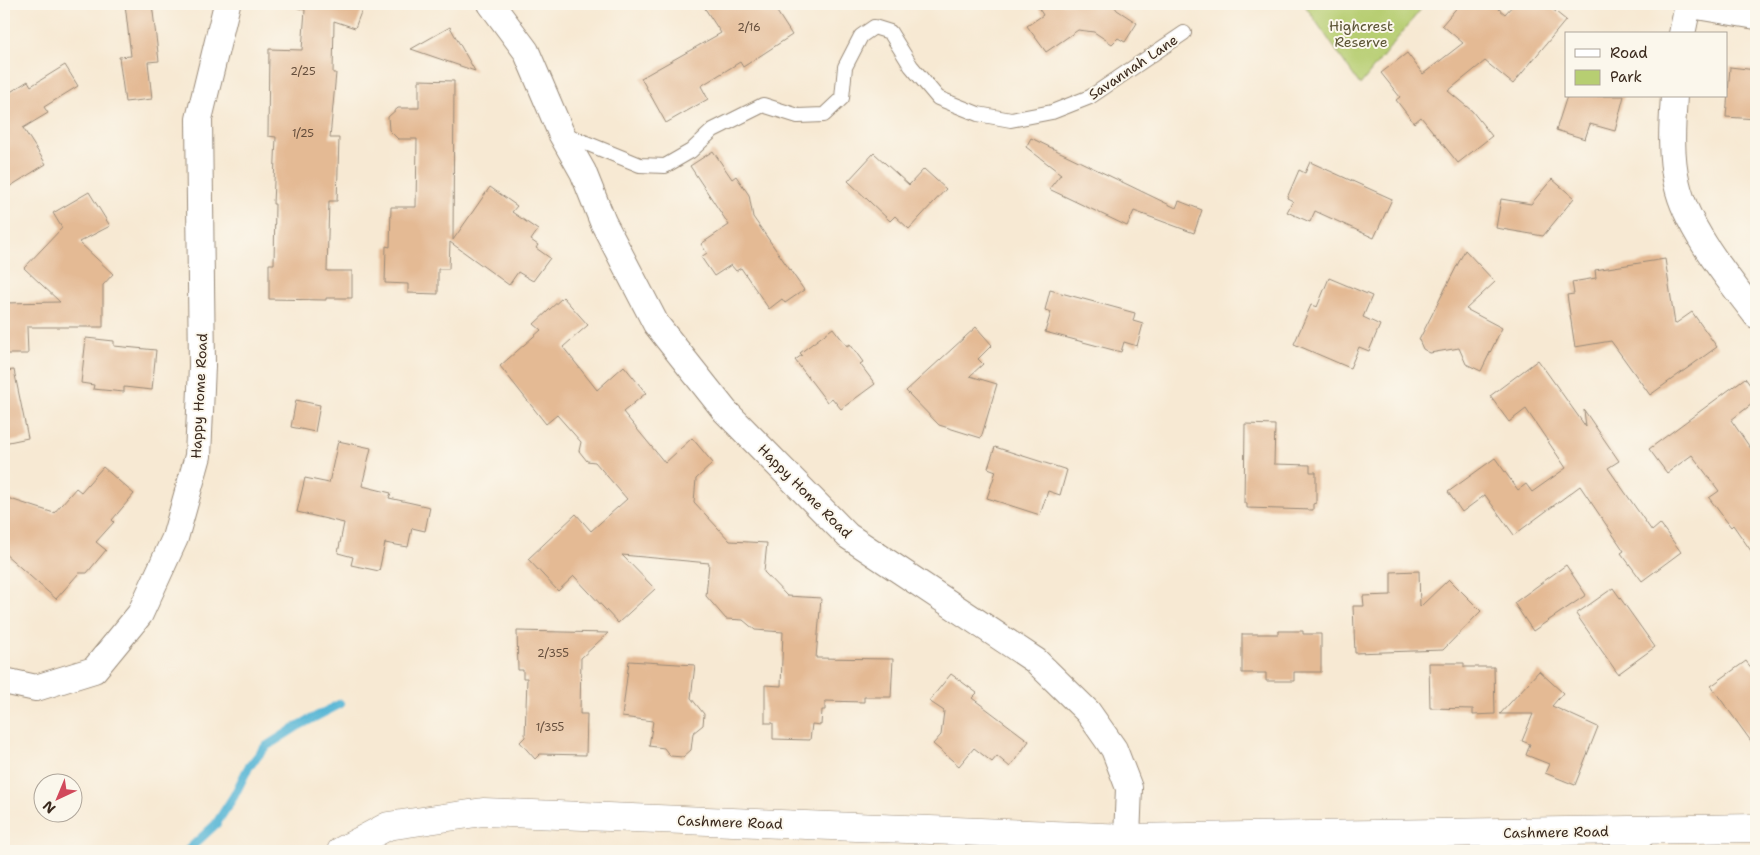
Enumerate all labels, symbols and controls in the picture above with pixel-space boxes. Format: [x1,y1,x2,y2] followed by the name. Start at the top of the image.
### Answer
[1329,17,1393,51] park label: Highcrest Reserve
[737,20,761,35] house number: 2/16
[1085,31,1181,103] street label: Savannah Lane
[1565,32,1728,98] legend
[1610,43,1648,63] text: Road
[290,64,316,79] house number: 2/25
[1610,67,1642,87] text: Park
[292,126,314,141] house number: 1/25
[187,333,211,459] street label: Happy Home Road
[754,440,856,542] street label: Happy Home Road
[537,646,569,661] house number: 2/355
[536,720,565,735] house number: 1/355
[32,772,82,822] north arrow
[39,797,59,818] text: N
[677,811,783,833] street label: Cashmere Road
[1503,822,1609,842] street label: Cashmere Road

